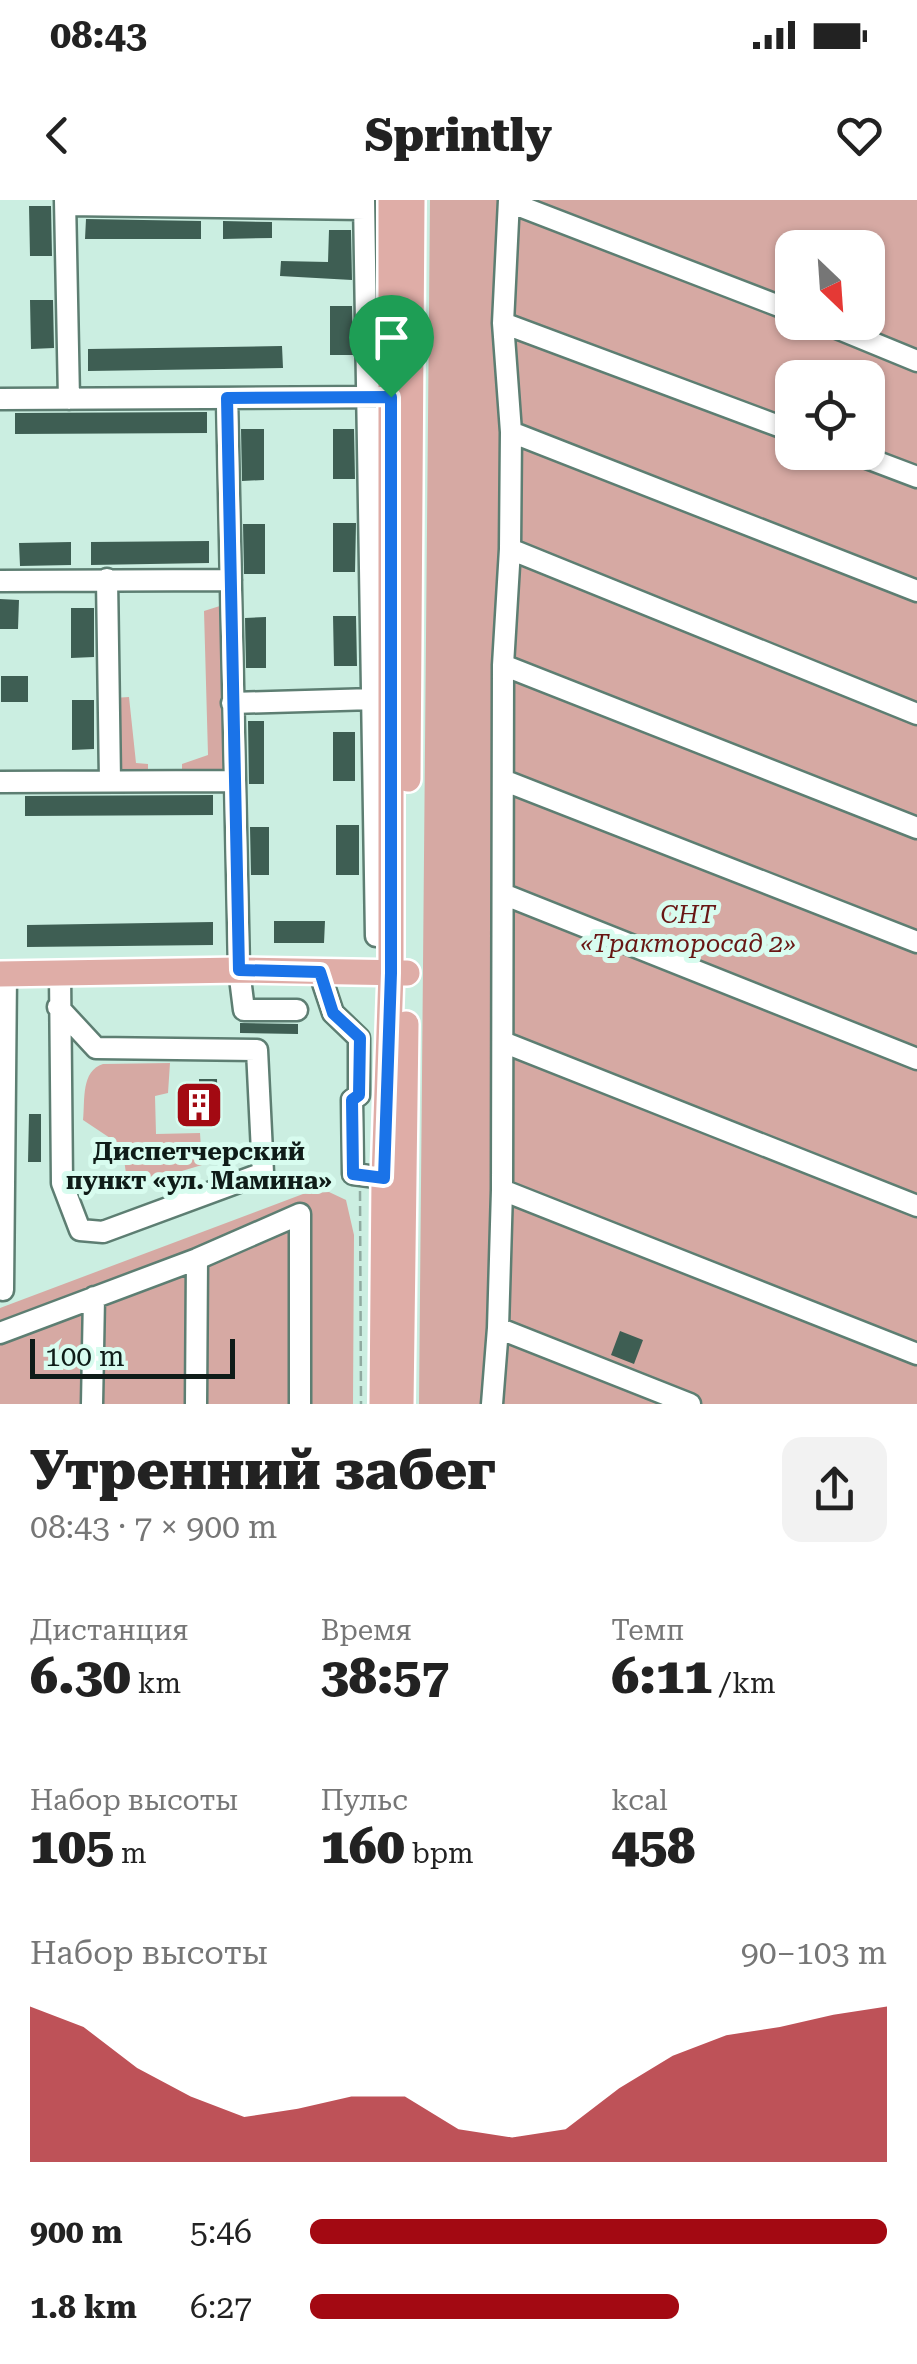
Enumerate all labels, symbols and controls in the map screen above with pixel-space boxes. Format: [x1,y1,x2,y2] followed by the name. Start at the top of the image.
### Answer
[50,13,147,57] text: 08:43
[30,108,85,163] icon: back
[832,108,887,163] icon: heart
[365,109,552,162] text: Sprintly
[775,230,885,340] north arrow
[775,230,885,470] map controls
[349,295,434,398] pin
[364,310,419,365] icon: arrive
[775,360,885,470] button: locate
[580,900,796,958] park label: СНТ «Тракторосад 2»
[173,1079,225,1131] building icon: Диспетчерский пункт «ул. Мамина»
[66,1137,332,1195] place label: Диспетчерский пункт «ул. Мамина»
[30,1334,235,1378] scale bar
[45,1340,125,1373] text: 100 m
[782,1437,887,1542] button: share
[30,1438,496,1502] text: Утренний забег
[30,1508,277,1546] text: 08:43 · 7 × 900 m
[30,1614,188,1647] text: Дистанция
[321,1614,412,1647] text: Время
[611,1614,684,1647] text: Темп
[30,1647,131,1705] text: 6.30
[321,1647,449,1705] text: 38:57
[611,1647,712,1705] text: 6:11
[131,1667,181,1700] text: km
[712,1667,775,1700] text: /km
[30,1784,238,1817] text: Набор высоты
[321,1784,408,1817] text: Пульс
[611,1784,668,1817] text: kcal
[30,1817,114,1875] text: 105
[321,1817,405,1875] text: 160
[611,1817,695,1875] text: 458
[114,1837,147,1870] text: m
[405,1837,474,1870] text: bpm
[30,1934,268,1972] text: Набор высоты
[741,1934,887,1972] text: 90–103 m
[30,2213,123,2251] text: 900 m
[190,2213,252,2251] text: 5:46
[30,2288,137,2326] text: 1.8 km
[190,2288,252,2326] text: 6:27

